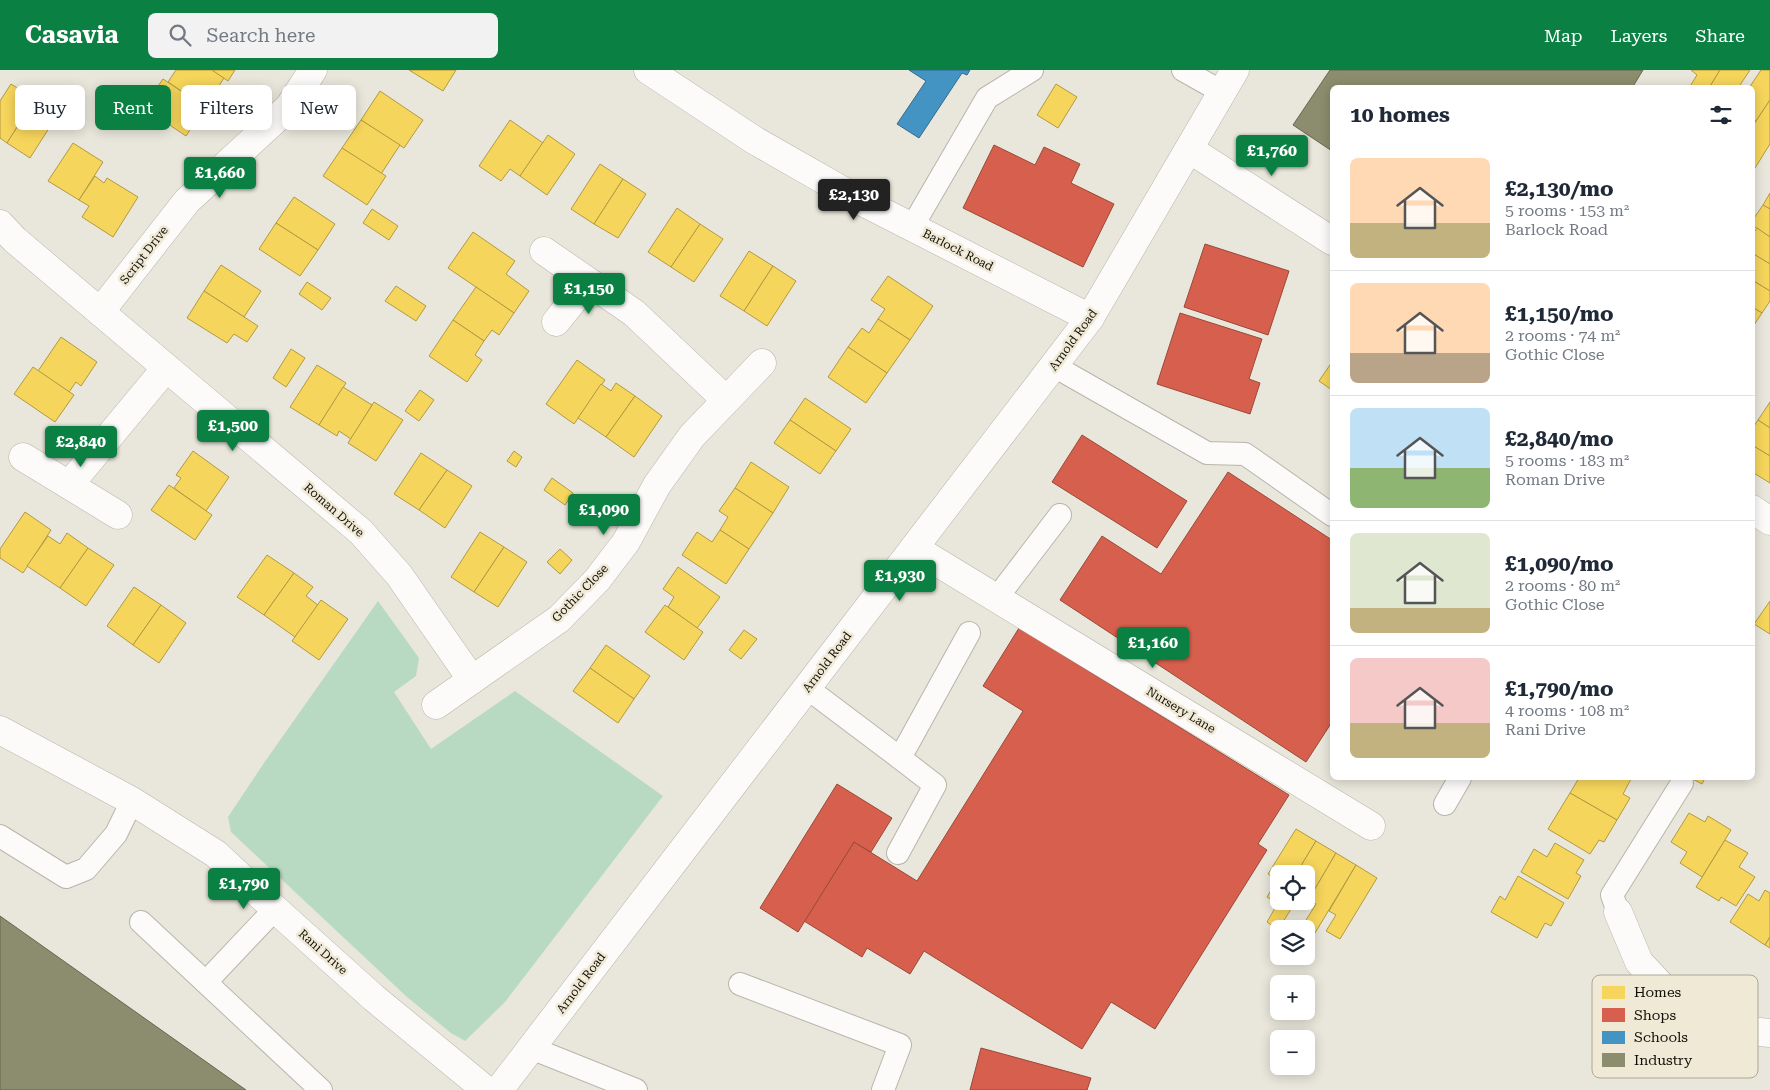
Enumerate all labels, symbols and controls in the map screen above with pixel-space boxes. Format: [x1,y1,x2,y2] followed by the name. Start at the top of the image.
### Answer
[148,13,498,58] search box
[25,21,118,49] text: Casavia
[166,21,194,49] icon: search
[206,24,315,47] text: Search here
[1544,25,1583,46] text: Map
[1611,25,1667,46] text: Layers
[1695,25,1745,46] text: Share
[15,85,85,130] chip: Buy
[95,85,171,130] chip: Rent
[181,85,272,130] chip: Filters
[282,85,356,130] chip: New
[1707,101,1735,129] icon: filters
[1350,103,1450,127] text: 10 homes
[1231,134,1313,177] pin: £1,760
[1247,141,1297,160] text: £1,760
[179,156,261,199] pin: £1,660
[195,163,245,182] text: £1,660
[1505,177,1614,201] text: £2,130/mo
[813,178,895,221] pin: £2,130
[1390,178,1450,238] icon: home
[829,185,879,204] text: £2,130
[1505,201,1629,220] text: 5 rooms · 153 m²
[1505,220,1608,239] text: Barlock Road
[117,223,171,287] street label: Script Drive
[920,226,996,274] street label: Barlock Road
[548,272,630,315] pin: £1,150
[564,279,614,298] text: £1,150
[1505,302,1614,326] text: £1,150/mo
[1390,303,1450,363] icon: home
[1046,306,1100,373] street label: Arnold Road
[1505,326,1620,345] text: 2 rooms · 74 m²
[1505,345,1605,364] text: Gothic Close
[192,410,274,452] pin: £1,500
[208,416,258,435] text: £1,500
[40,426,122,468] pin: £2,840
[1505,427,1614,451] text: £2,840/mo
[1390,428,1450,488] icon: home
[56,432,106,451] text: £2,840
[1505,451,1629,470] text: 5 rooms · 183 m²
[1505,470,1605,489] text: Roman Drive
[301,480,367,540] street label: Roman Drive
[563,494,645,536] pin: £1,090
[579,500,629,519] text: £1,090
[1505,552,1614,576] text: £1,090/mo
[1390,553,1450,613] icon: home
[859,560,941,602] pin: £1,930
[549,561,611,625] street label: Gothic Close
[875,566,925,585] text: £1,930
[1505,576,1620,595] text: 2 rooms · 80 m²
[1505,595,1605,614] text: Gothic Close
[1112,626,1194,669] pin: £1,160
[800,629,855,695] street label: Arnold Road
[1128,633,1178,652] text: £1,160
[1505,677,1614,701] text: £1,790/mo
[1390,678,1450,738] icon: home
[1144,684,1218,736] street label: Nursery Lane
[1505,701,1629,720] text: 4 rooms · 108 m²
[1505,720,1586,739] text: Rani Drive
[1270,865,1315,1075] map controls
[1270,865,1315,910] button: locate
[203,868,285,910] pin: £1,790
[219,874,269,893] text: £1,790
[1270,920,1315,965] button: layers
[296,926,351,978] street label: Rani Drive
[554,950,609,1016] street label: Arnold Road
[1270,975,1315,1020] button: +
[1592,975,1758,1078] legend
[1634,984,1682,1000] text: Homes
[1634,1007,1677,1023] text: Shops
[1634,1029,1688,1045] text: Schools
[1270,1030,1315,1075] button: −
[1634,1052,1693,1068] text: Industry

